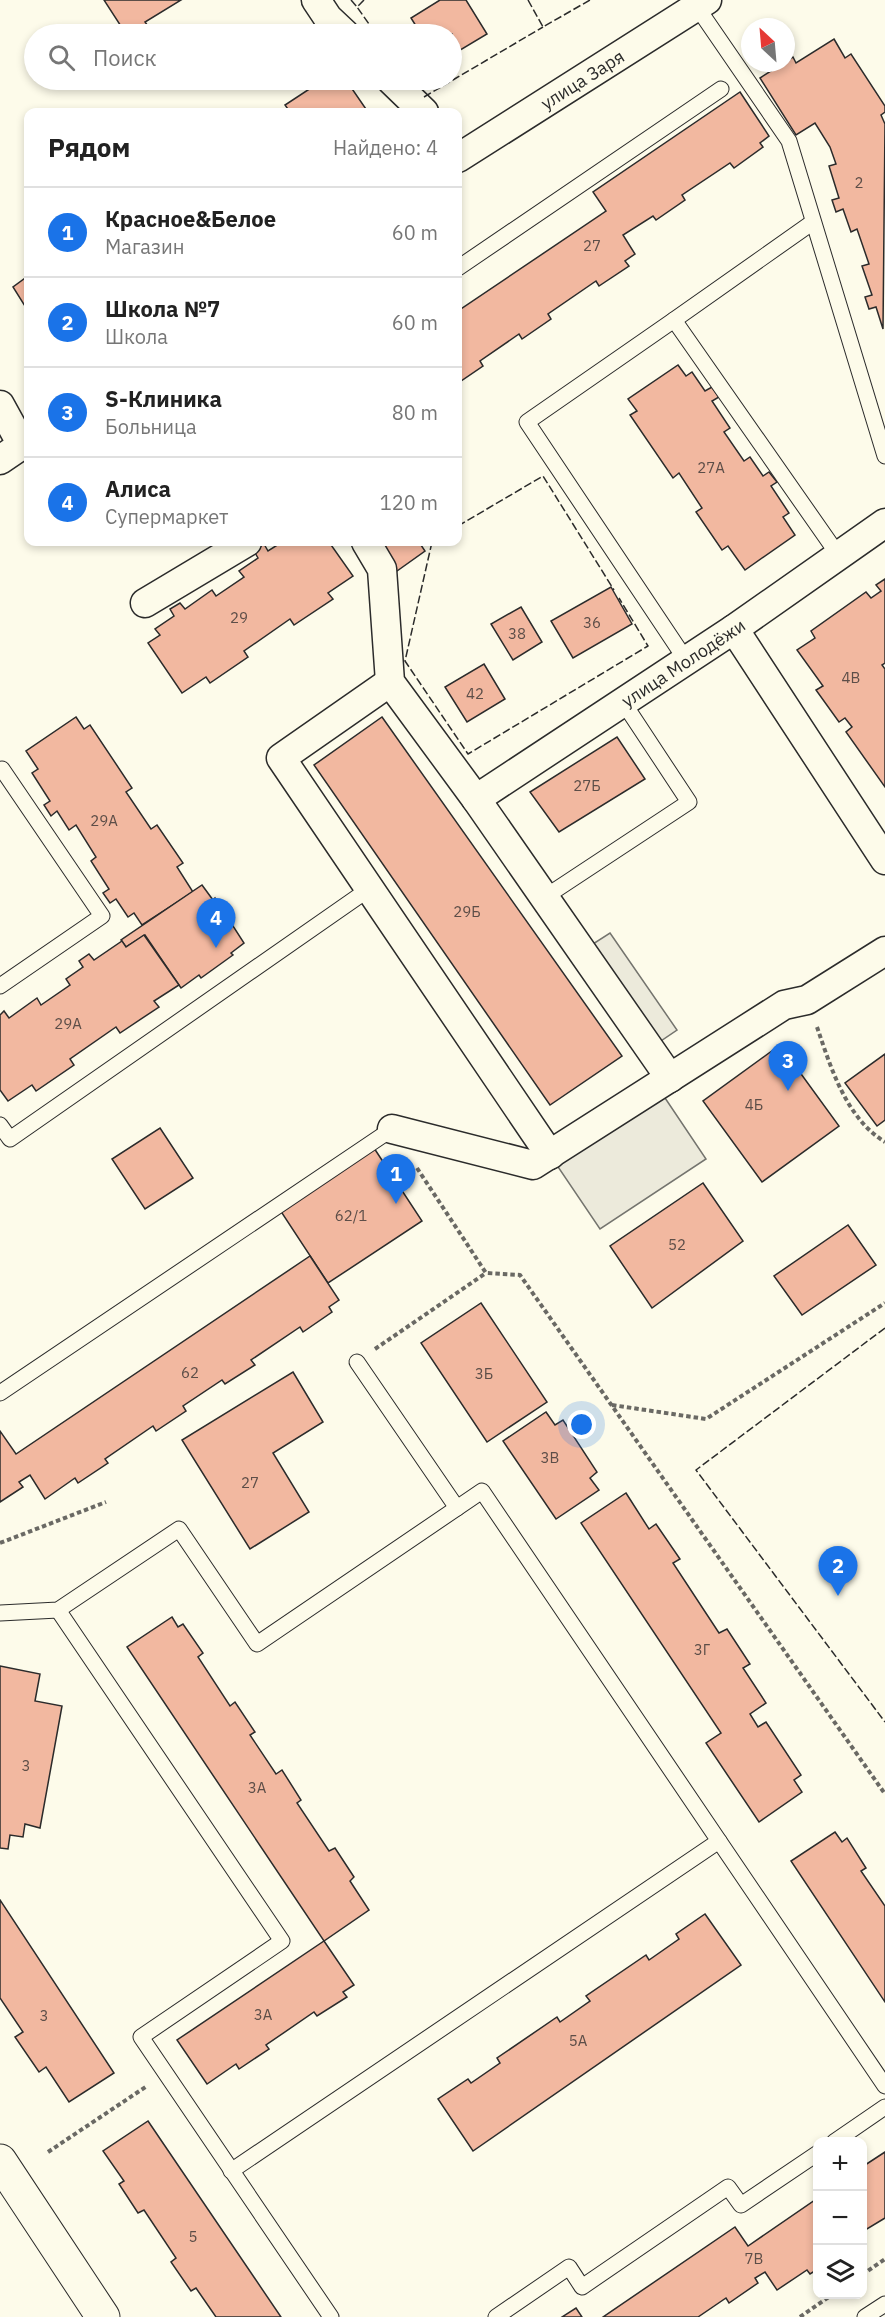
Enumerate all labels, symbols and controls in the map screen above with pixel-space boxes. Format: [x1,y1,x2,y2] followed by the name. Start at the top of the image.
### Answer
[741,18,795,72] north arrow
[24,24,462,90] search box
[45,41,78,74] icon: search
[93,43,157,72] text: Поиск
[536,44,628,114] street label: улица Заря
[48,130,130,164] text: Рядом
[333,134,438,161] text: Найдено: 4
[854,173,864,192] house number: 2
[105,204,276,233] text: Красное&Белое
[62,219,74,246] text: 1
[392,219,438,246] text: 60 m
[105,233,185,260] text: Магазин
[583,236,601,255] house number: 27
[105,294,220,323] text: Школа №7
[62,309,74,336] text: 2
[392,309,438,336] text: 60 m
[105,323,168,350] text: Школа
[105,384,222,413] text: S-Клиника
[62,399,74,426] text: 3
[392,399,438,426] text: 80 m
[105,413,197,440] text: Больница
[697,458,725,477] house number: 27А
[105,474,171,503] text: Алиса
[62,489,74,516] text: 4
[380,489,438,516] text: 120 m
[105,503,228,530] text: Супермаркет
[230,608,248,627] house number: 29
[583,613,601,632] house number: 36
[617,613,750,712] street label: улица Молодёжи
[508,624,526,643] house number: 38
[842,668,860,687] house number: 4В
[466,684,484,703] house number: 42
[573,776,601,795] house number: 27Б
[90,811,118,830] house number: 29А
[196,898,236,948] pin: 4
[453,902,481,921] house number: 29Б
[54,1014,82,1033] house number: 29А
[768,1042,808,1091] pin: 3
[745,1095,763,1114] house number: 4Б
[376,1154,416,1204] pin: 1
[335,1206,367,1225] house number: 62/1
[668,1235,686,1254] house number: 52
[181,1363,199,1382] house number: 62
[475,1364,493,1383] house number: 3Б
[567,1410,596,1439] your location
[541,1448,559,1467] house number: 3В
[241,1473,259,1492] house number: 27
[818,1546,858,1596] pin: 2
[694,1640,711,1659] house number: 3Г
[21,1756,31,1775] house number: 3
[248,1778,267,1797] house number: 3А
[254,2005,273,2024] house number: 3А
[39,2006,49,2025] house number: 3
[569,2031,588,2050] house number: 5А
[813,2137,867,2299] map controls
[813,2137,867,2191] button: +
[813,2191,867,2245] button: −
[188,2227,198,2246] house number: 5
[813,2245,867,2299] button: layers
[745,2249,763,2268] house number: 7В

